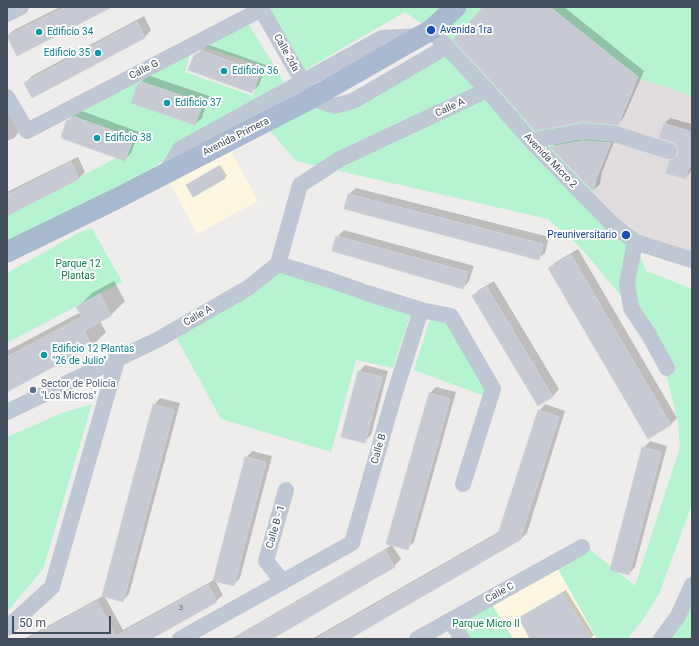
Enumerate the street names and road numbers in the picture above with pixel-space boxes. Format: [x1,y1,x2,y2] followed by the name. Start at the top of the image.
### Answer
[271,32,301,74] street label: Calle 2da
[127,58,161,82] street label: Calle G
[433,96,467,120] street label: Calle A
[201,115,271,159] street label: Avenida Primera
[521,131,579,191] street label: Avenida Micro 2
[182,303,214,329] street label: Calle A
[369,433,389,465] street label: Calle B
[264,504,288,550] street label: Calle B - 1
[483,580,517,606] street label: Calle C

